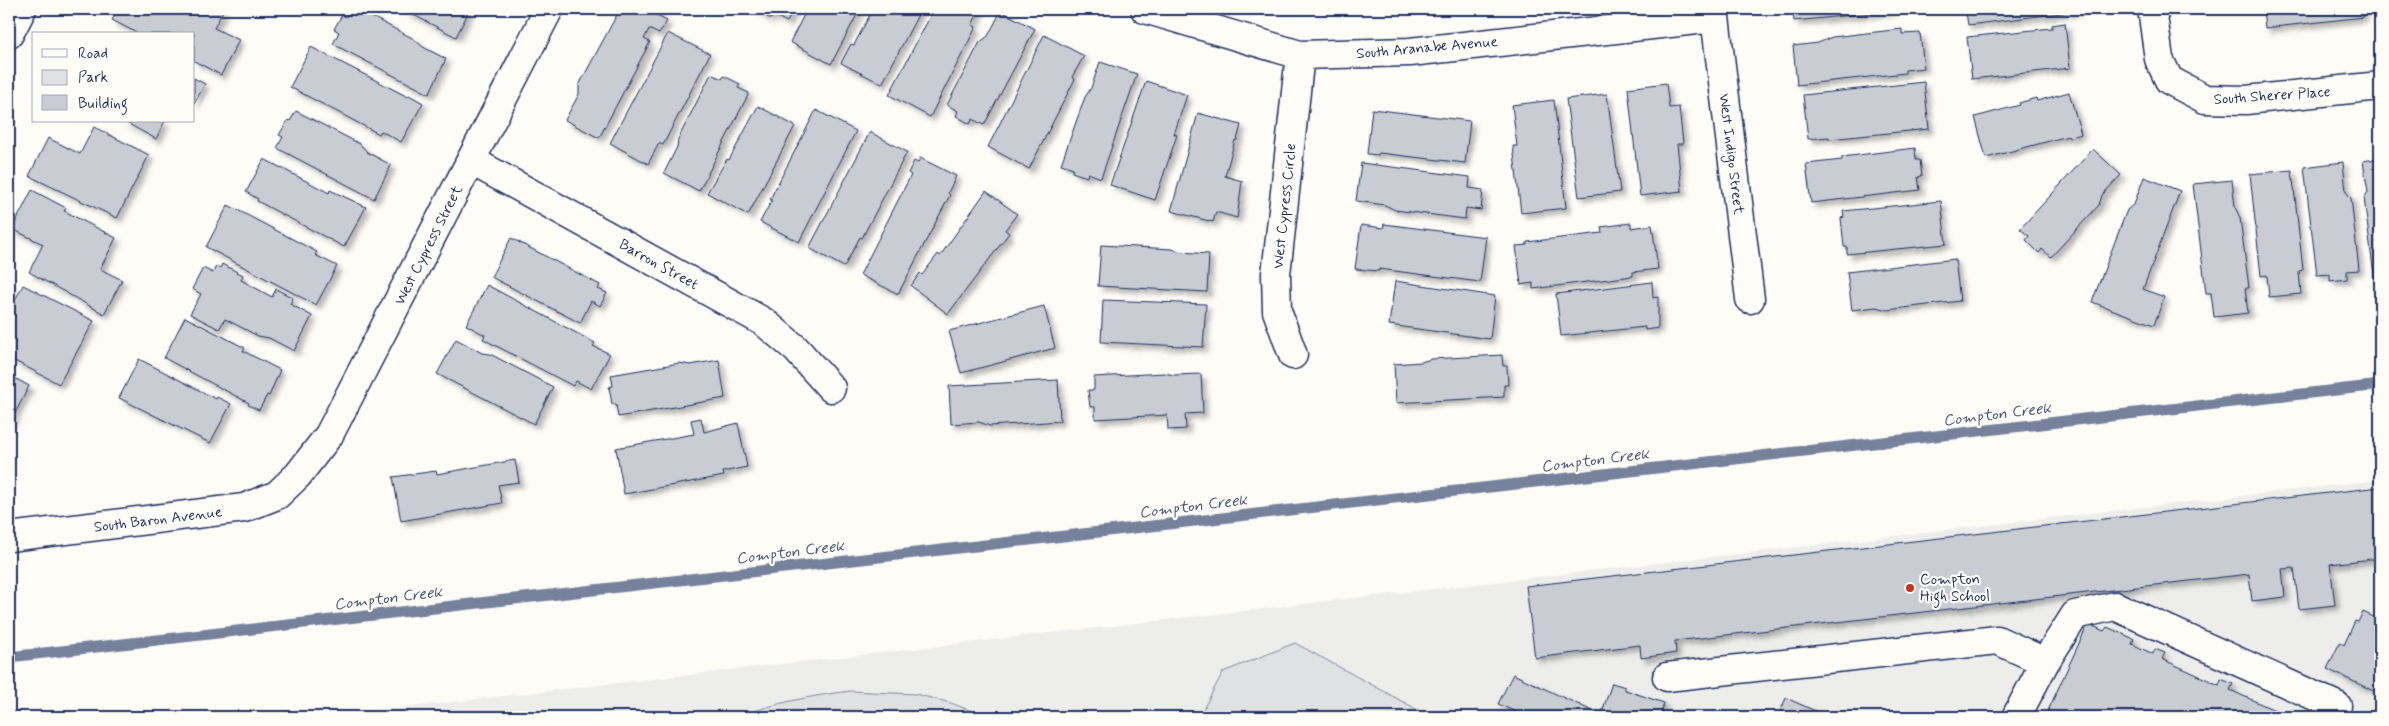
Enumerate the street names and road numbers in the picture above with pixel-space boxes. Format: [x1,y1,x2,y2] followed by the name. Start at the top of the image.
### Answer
[1355,32,1499,64] street label: South Aranabe Avenue
[2213,82,2331,110] street label: South Sherer Place
[1713,92,1748,216] street label: West Indigo Street
[1268,142,1302,270] street label: West Cypress Circle
[390,182,468,309] street label: West Cypress Street
[615,235,702,295] street label: Barron Street
[93,502,223,538] street label: South Baron Avenue

